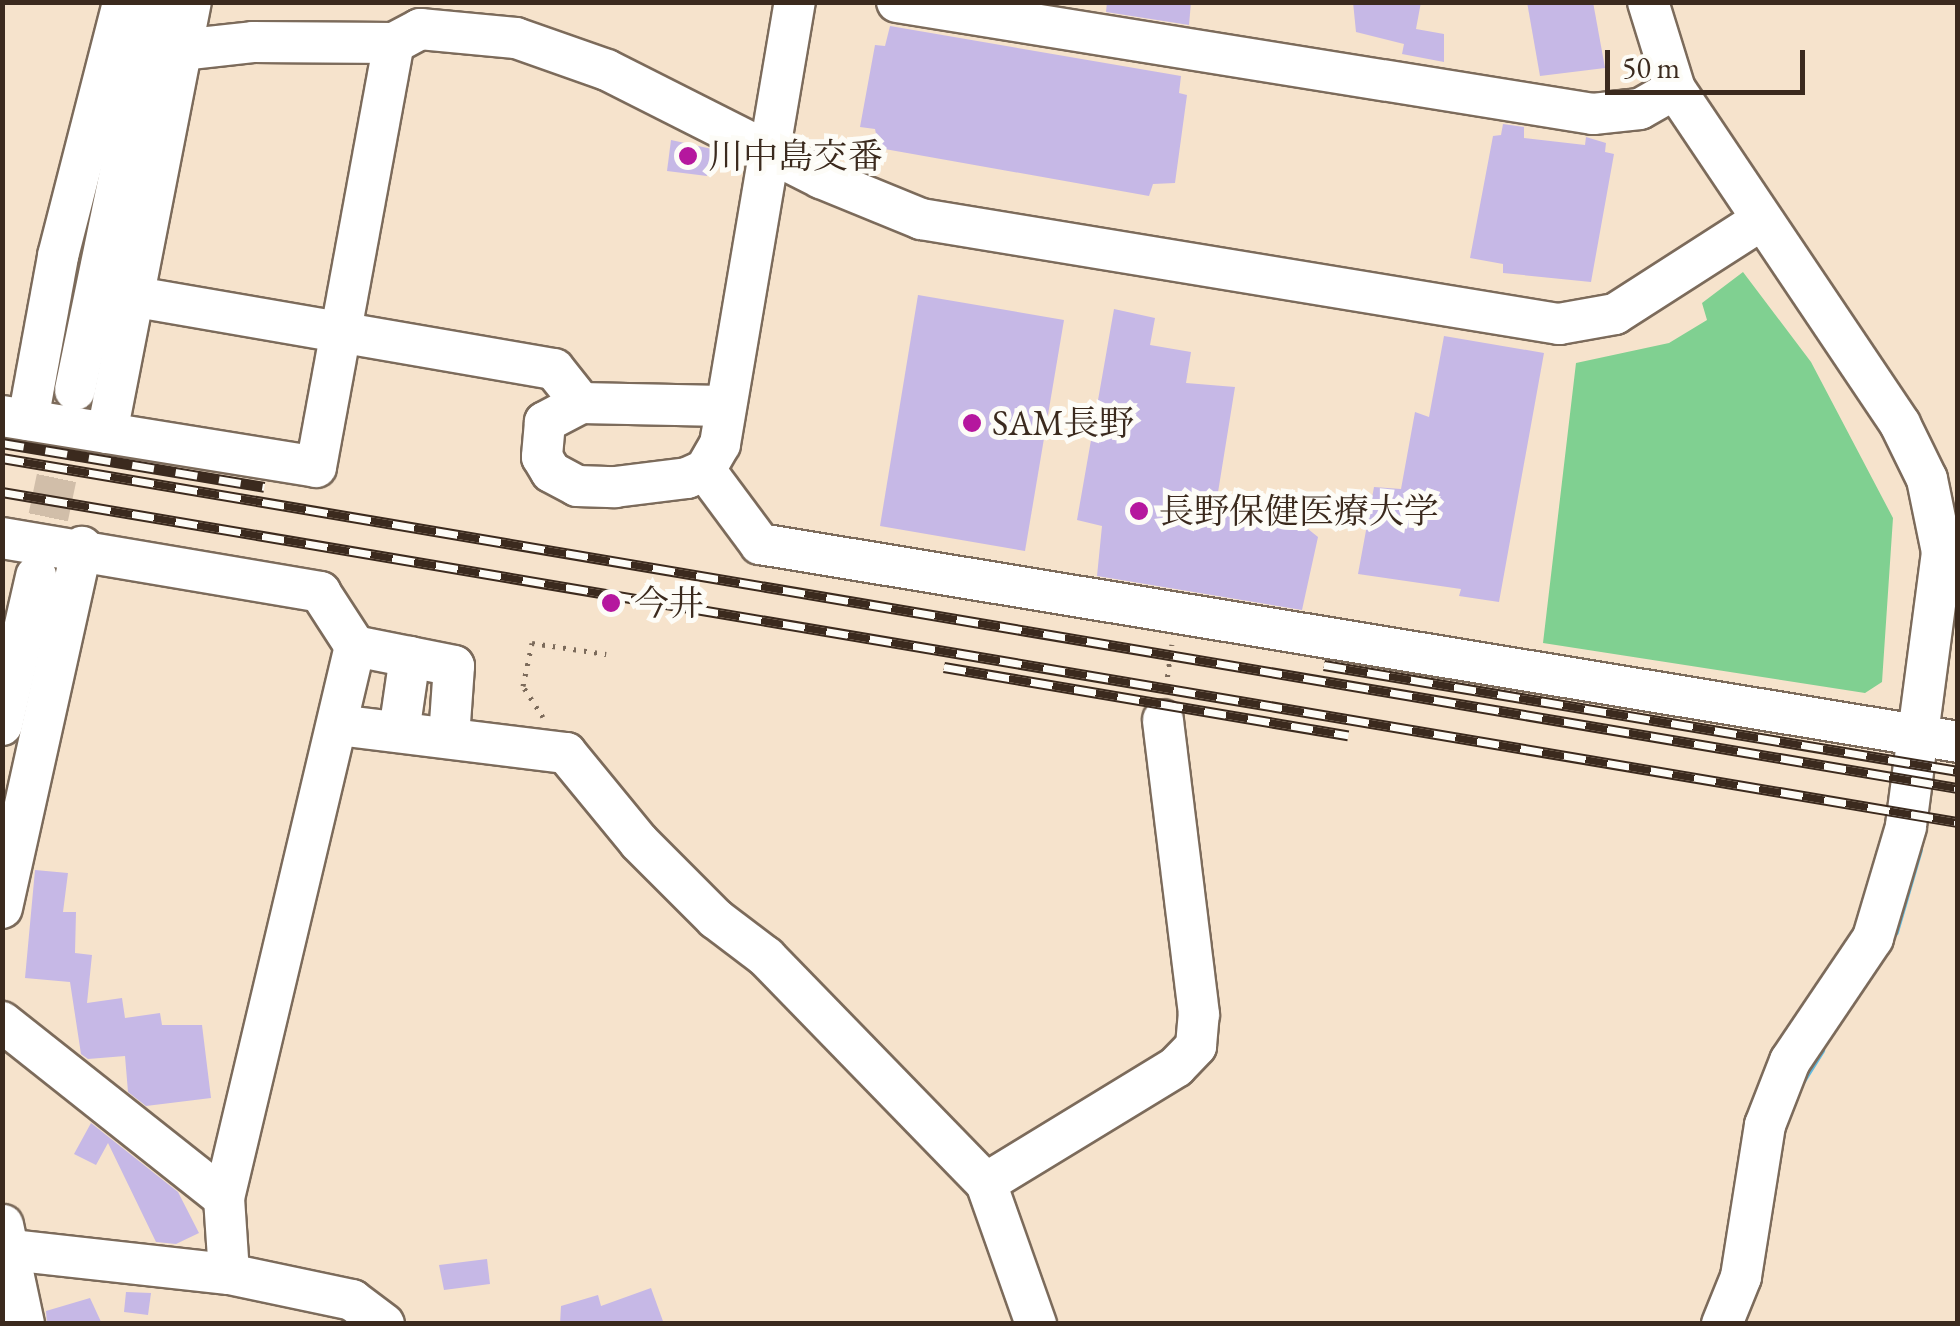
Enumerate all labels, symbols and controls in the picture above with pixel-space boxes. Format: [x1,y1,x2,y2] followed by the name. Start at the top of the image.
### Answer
[1610,30,1810,92] scale bar
[1622,48,1680,87] text: 50 m
[708,135,883,177] place label: 川中島交番
[677,145,699,167] marker: 川中島交番
[992,402,1134,444] place label: SAM長野
[961,412,983,434] marker: SAM長野
[1159,490,1439,532] place label: 長野保健医療大学
[1128,500,1150,522] marker: 長野保健医療大学
[634,582,704,624] place label: 今井
[598,590,624,616] marker: 今井

